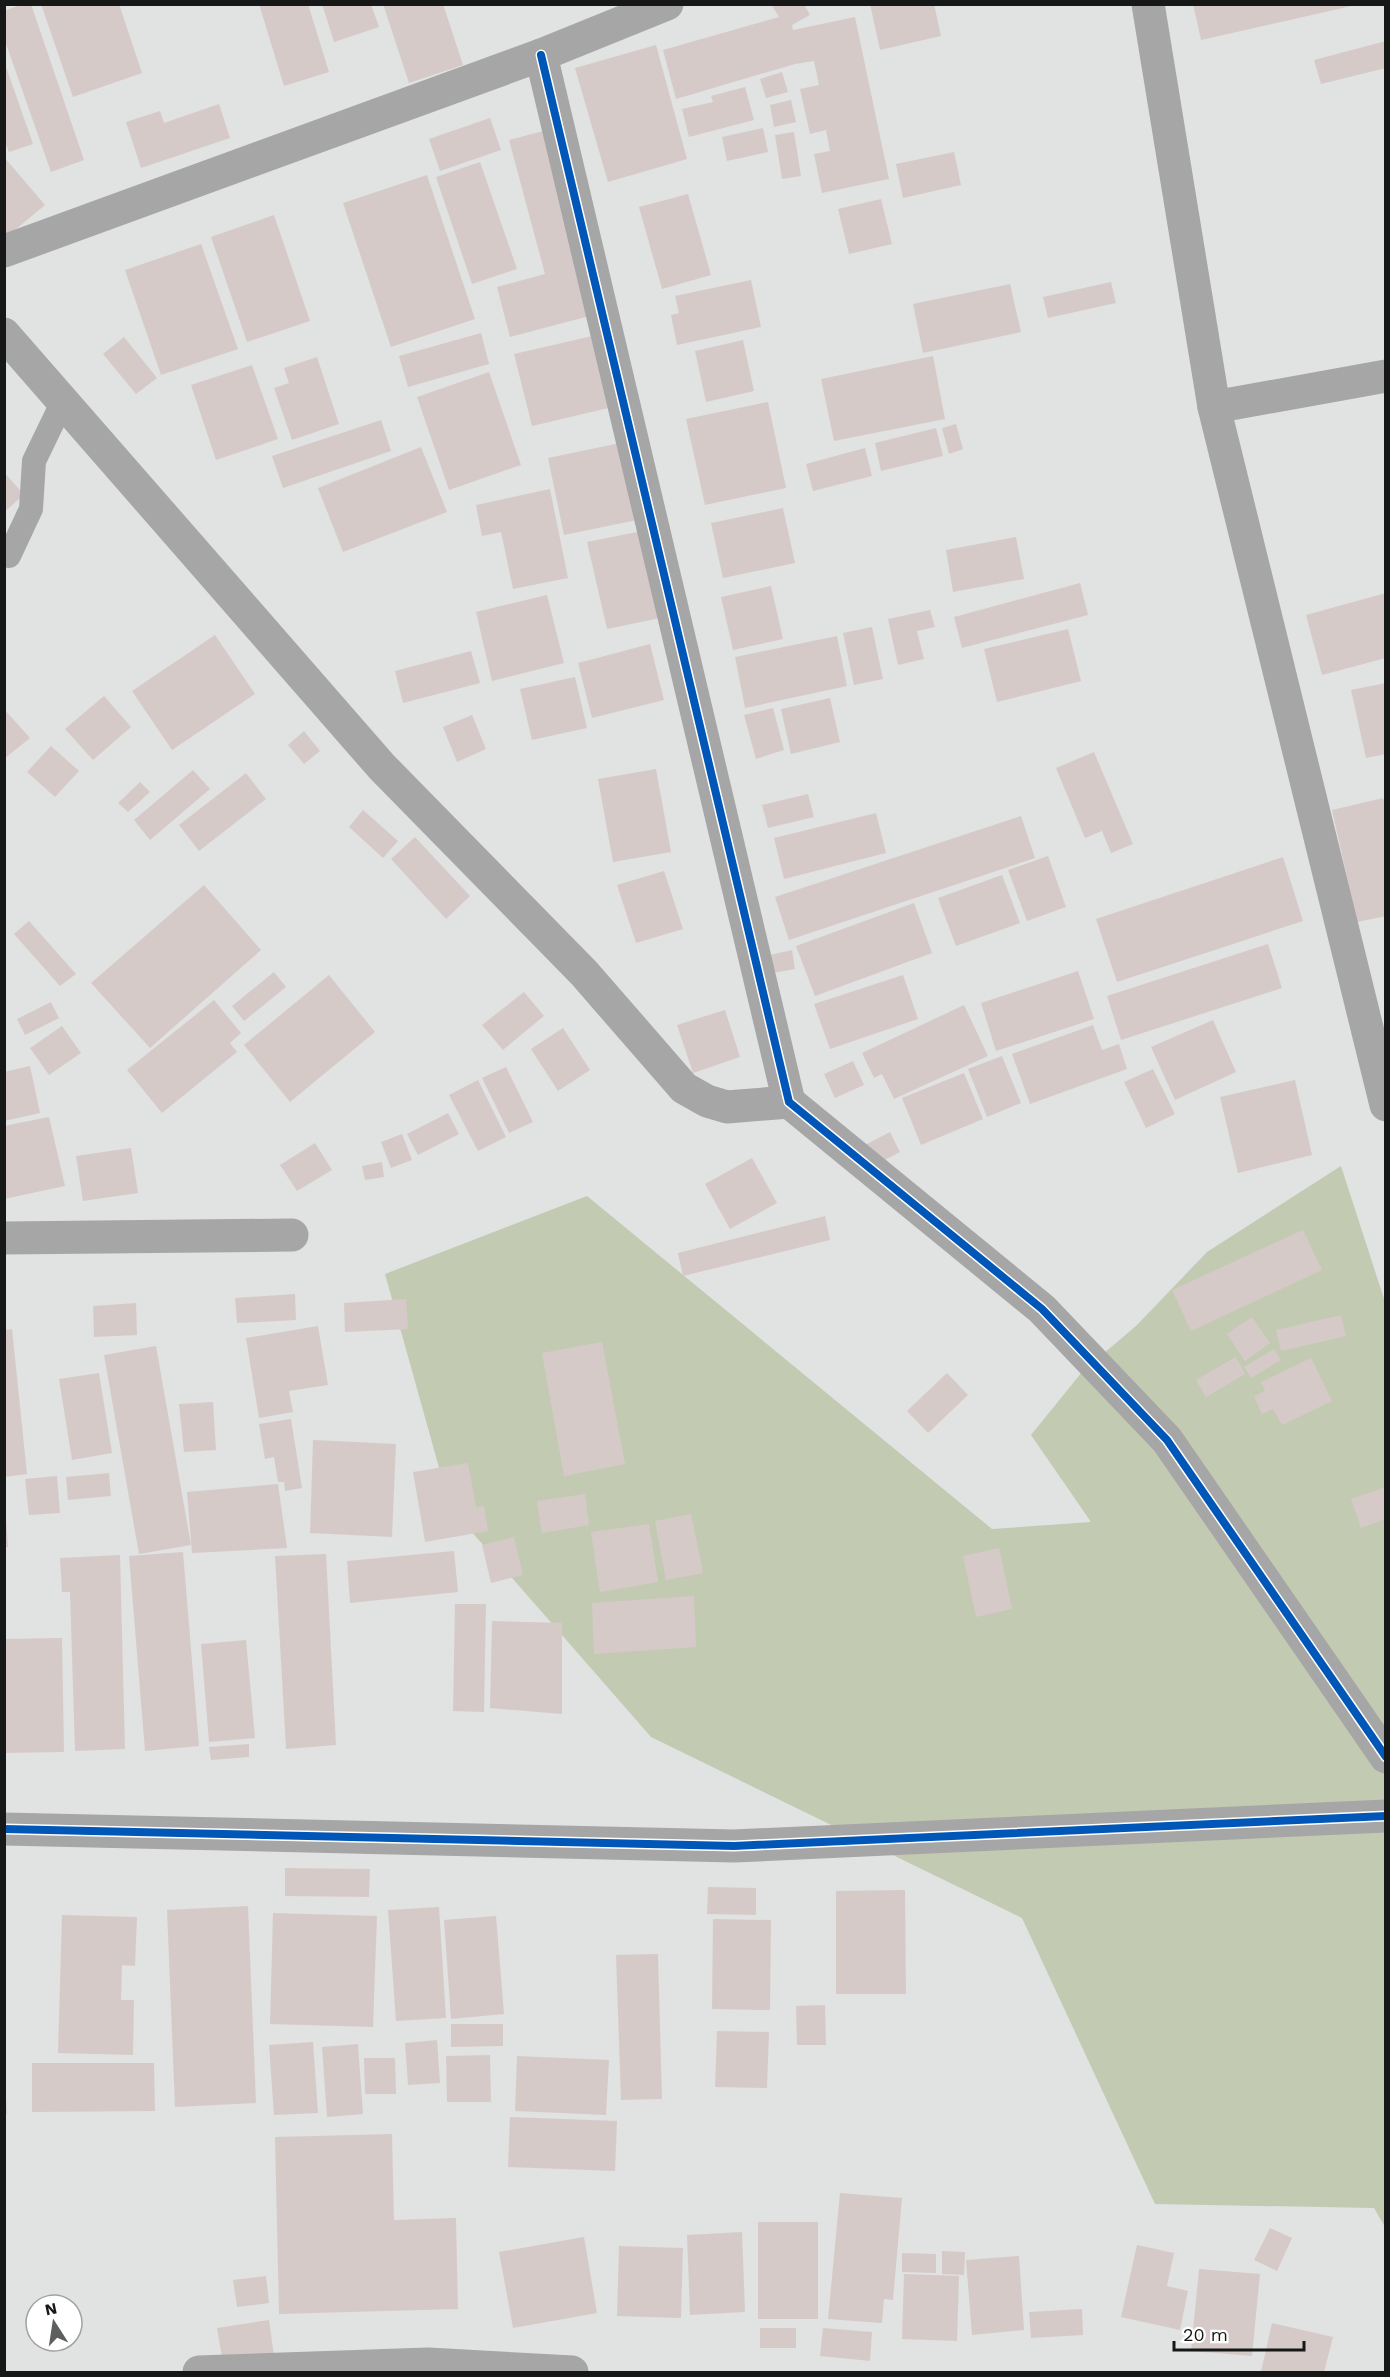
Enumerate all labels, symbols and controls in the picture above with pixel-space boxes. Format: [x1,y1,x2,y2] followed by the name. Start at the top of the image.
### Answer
[24,2293,84,2353] north arrow
[43,2298,59,2319] text: N
[1174,2314,1304,2352] scale bar
[1183,2324,1228,2345] text: 20 m

